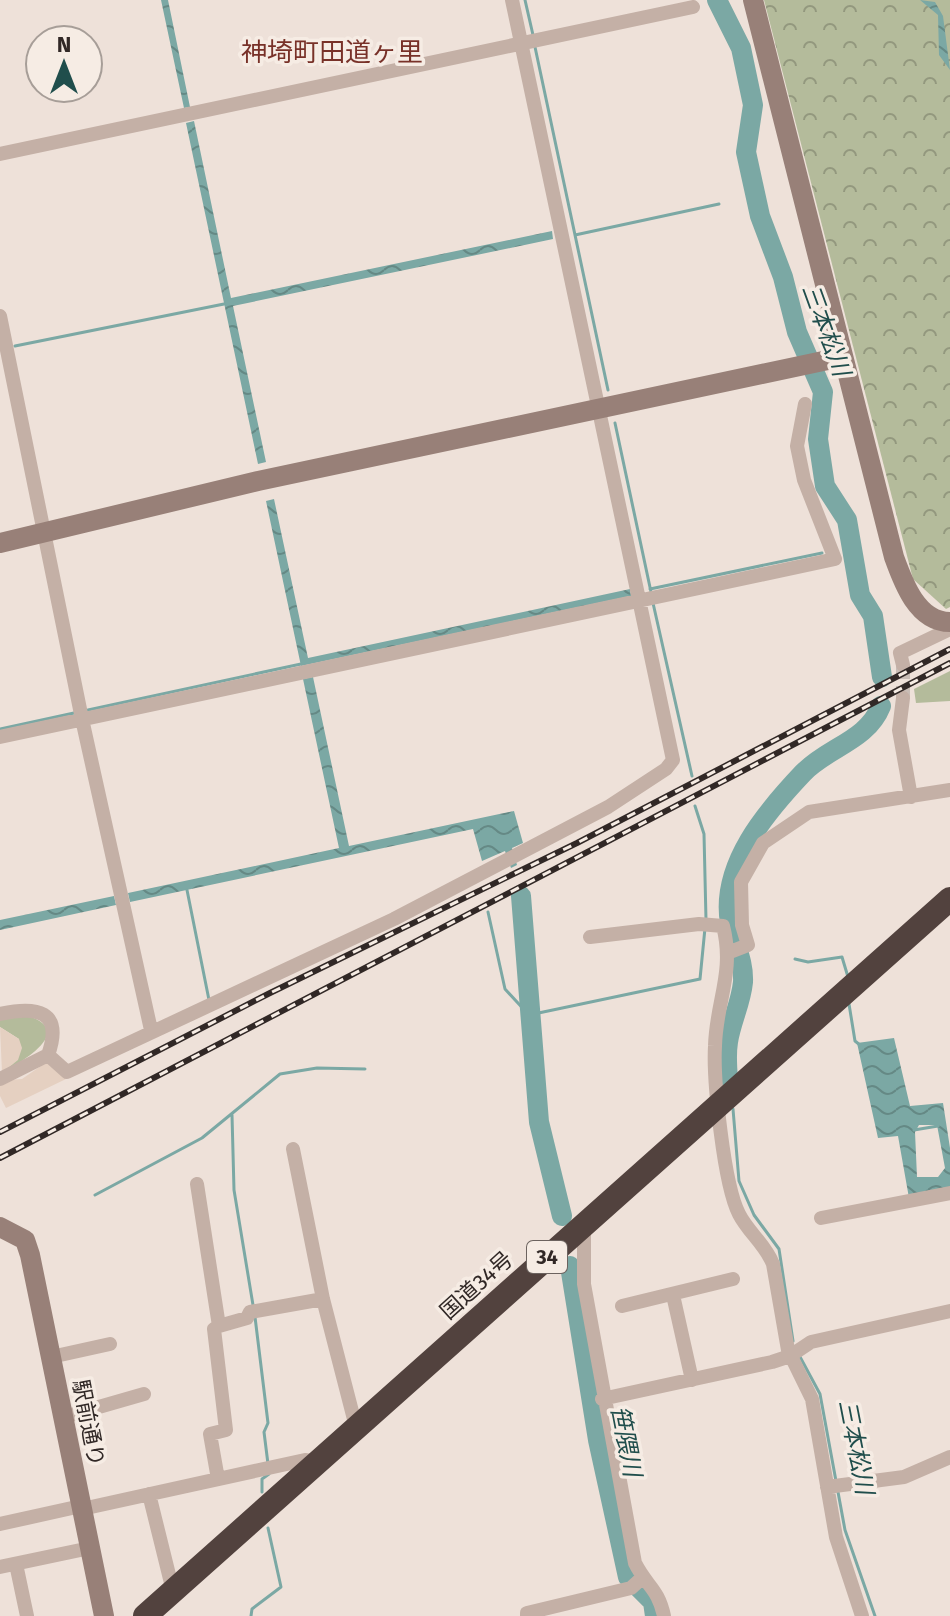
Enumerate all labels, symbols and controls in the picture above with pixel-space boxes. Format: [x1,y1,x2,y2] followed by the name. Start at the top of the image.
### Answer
[24,24,104,104] north arrow
[57,31,71,58] text: N
[241,37,423,68] district label: 神埼町田道ヶ里
[796,280,857,383] water label: 三本松川
[527,1241,567,1273] road number: 34
[434,1246,518,1325] street label: 国道34号
[67,1377,110,1469] street label: 駅前通り
[833,1397,879,1500] water label: 三本松川
[605,1403,647,1482] water label: 笹隈川

